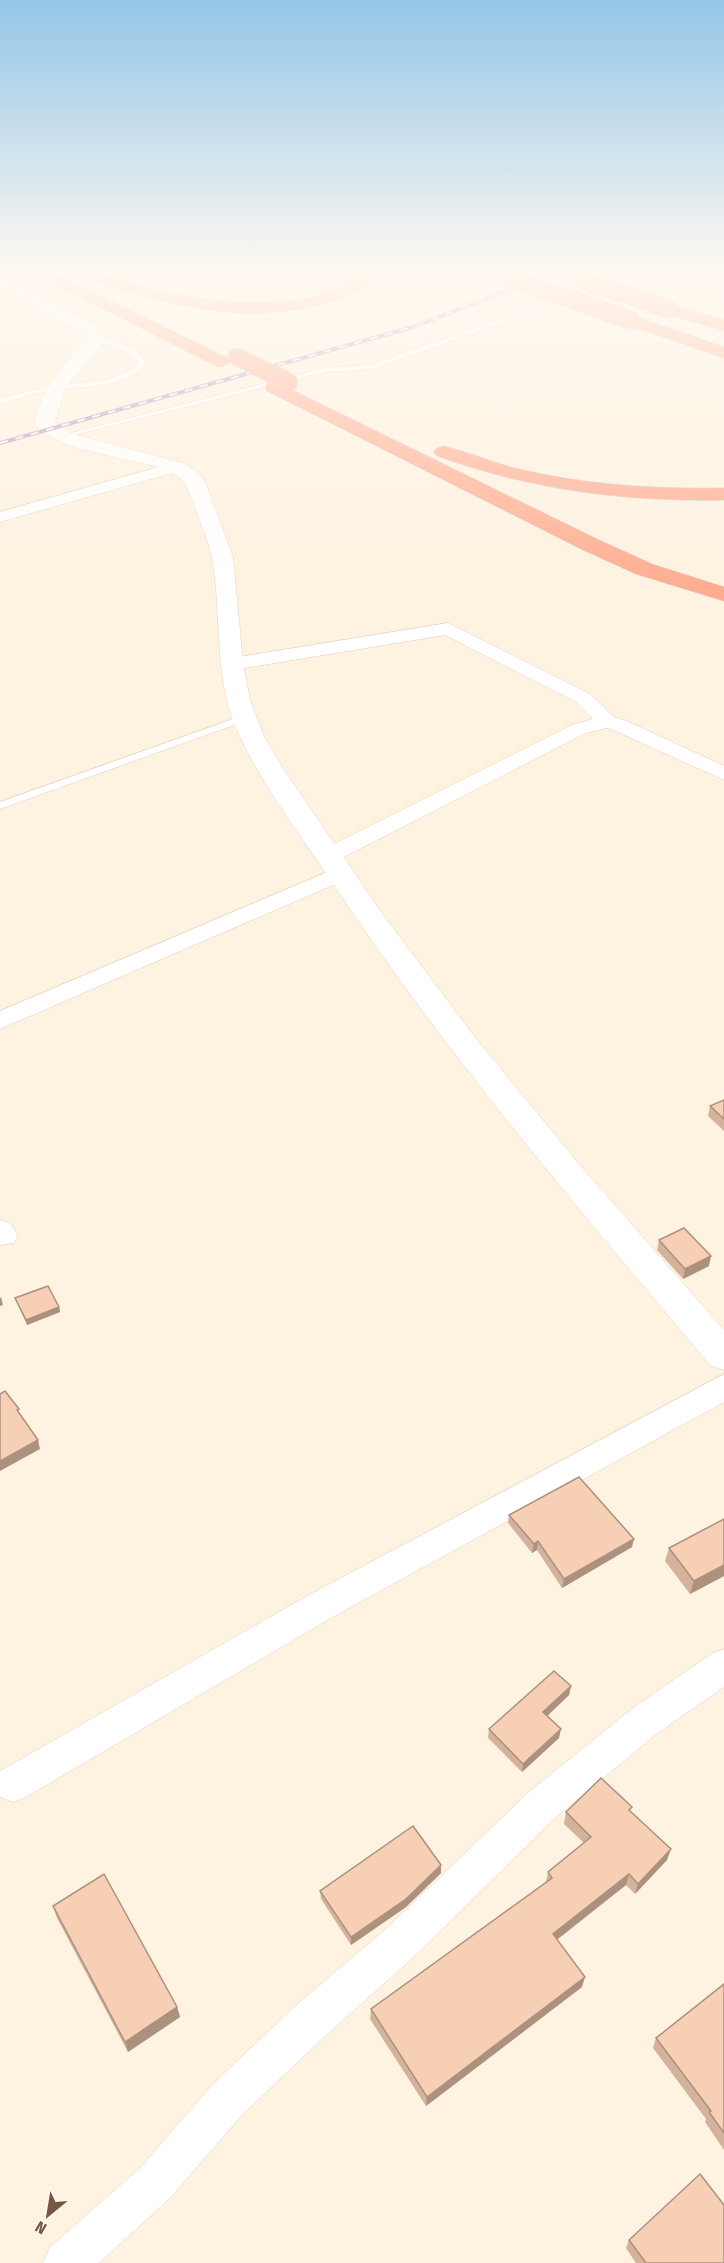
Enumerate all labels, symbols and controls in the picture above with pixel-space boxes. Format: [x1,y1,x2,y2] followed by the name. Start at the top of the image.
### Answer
[18,2185,78,2245] north arrow
[32,2217,50,2238] text: N

